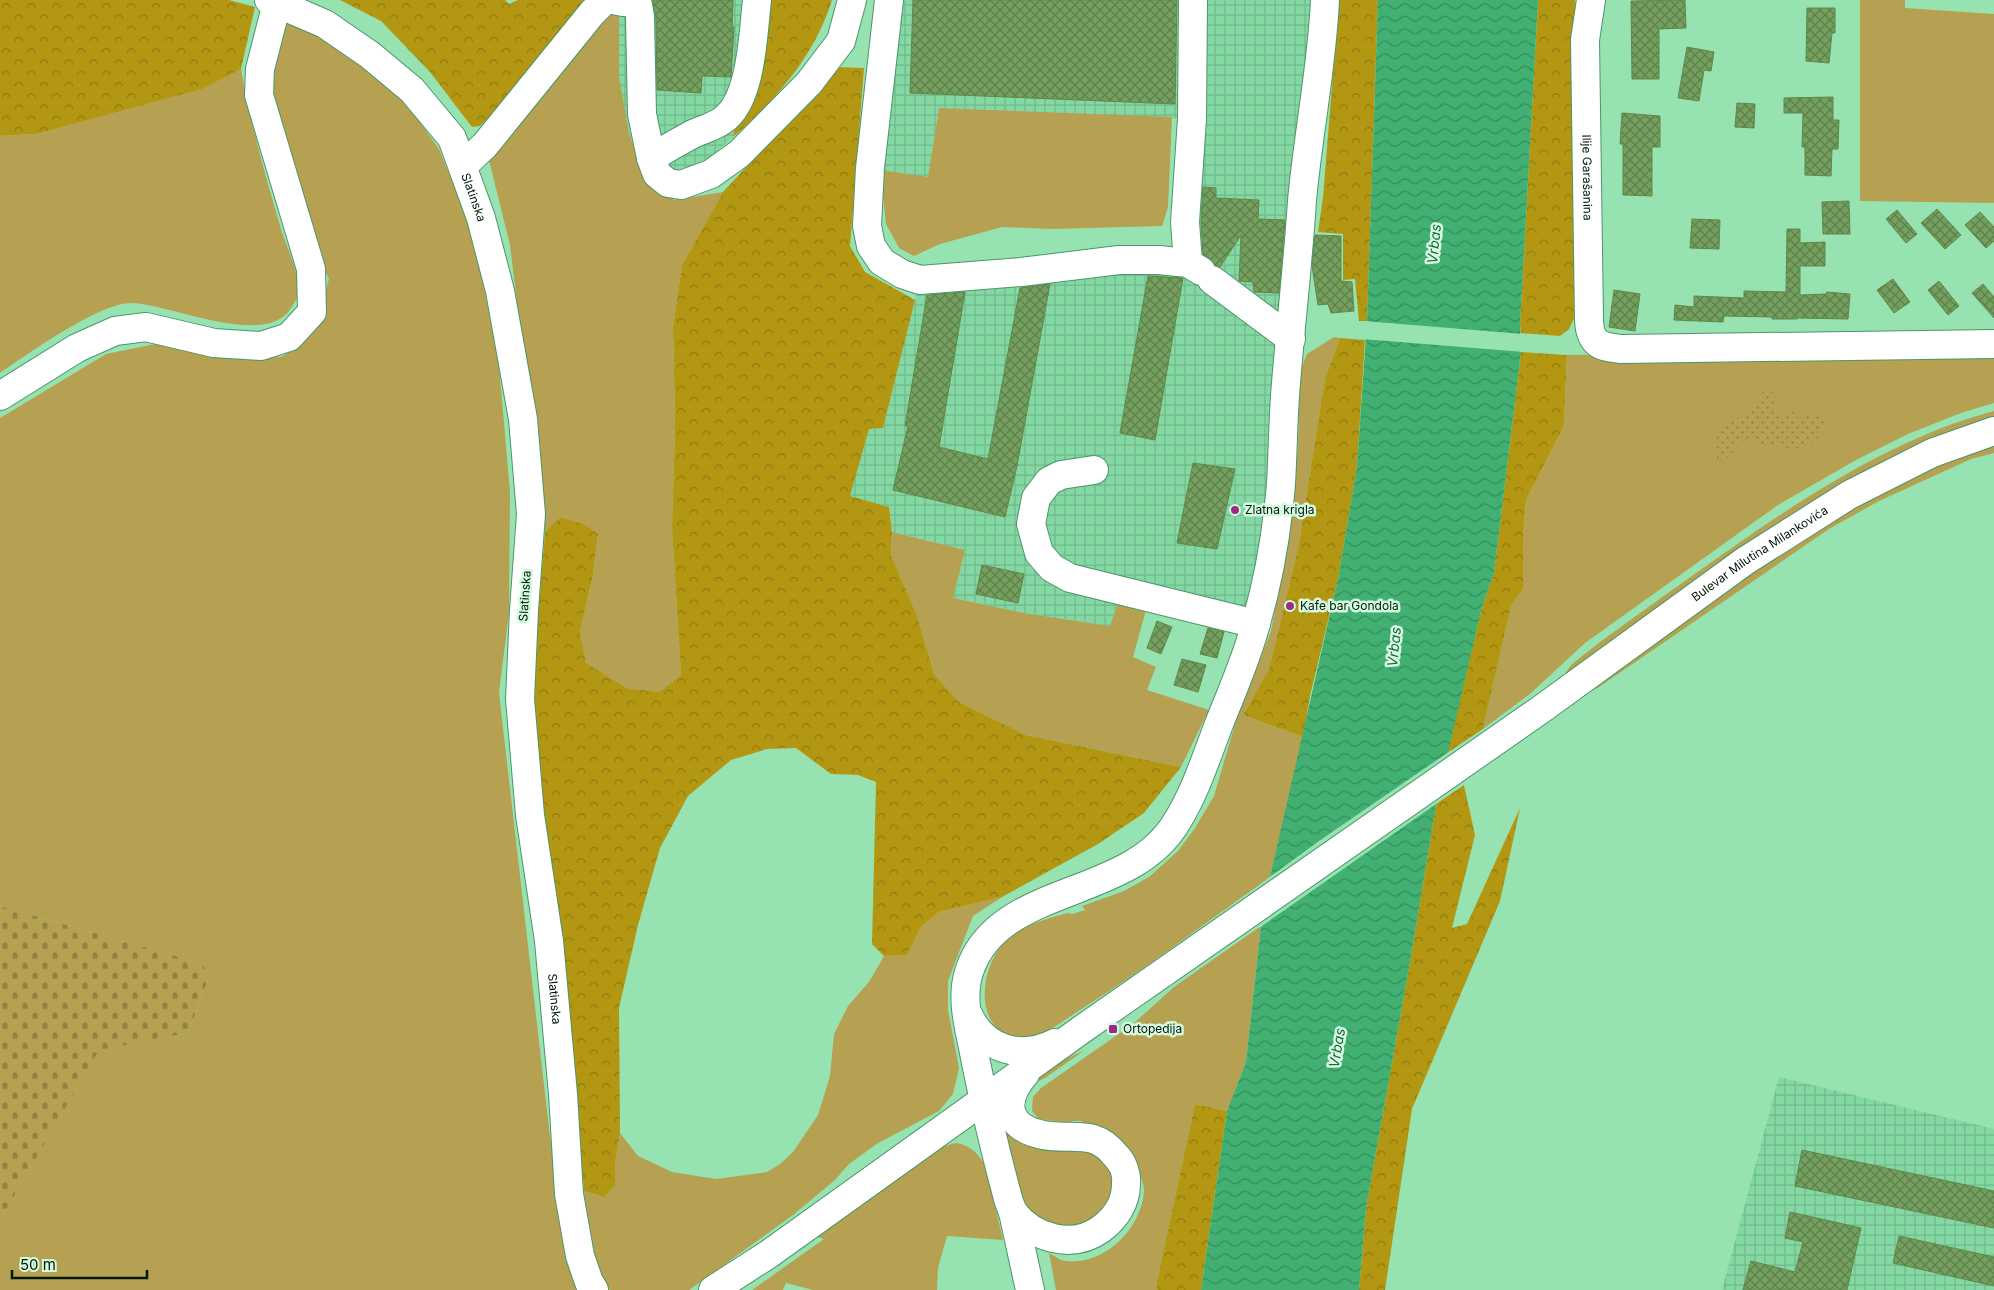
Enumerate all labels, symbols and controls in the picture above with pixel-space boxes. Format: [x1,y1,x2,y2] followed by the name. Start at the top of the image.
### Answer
[1579,134,1596,221] street label: Ilije Garašanina
[458,171,490,223] street label: Slatinska
[1423,223,1444,265] water label: Vrbas
[1245,502,1315,517] place label: Zlatna krigla
[1688,502,1831,604] street label: Bulevar Milutina Milankovića
[1229,504,1241,516] marker: Zlatna krigla
[515,570,534,622] street label: Slatinska
[1300,598,1399,613] place label: Kafe bar Gondola
[1284,600,1296,612] marker: Kafe bar Gondola
[1383,626,1404,668] water label: Vrbas
[545,973,565,1025] street label: Slatinska
[1123,1021,1182,1036] place label: Ortopedija
[1107,1023,1119,1035] marker: Ortopedija
[1325,1027,1348,1069] water label: Vrbas
[12,1248,148,1280] scale bar
[20,1255,56,1274] text: 50 m

